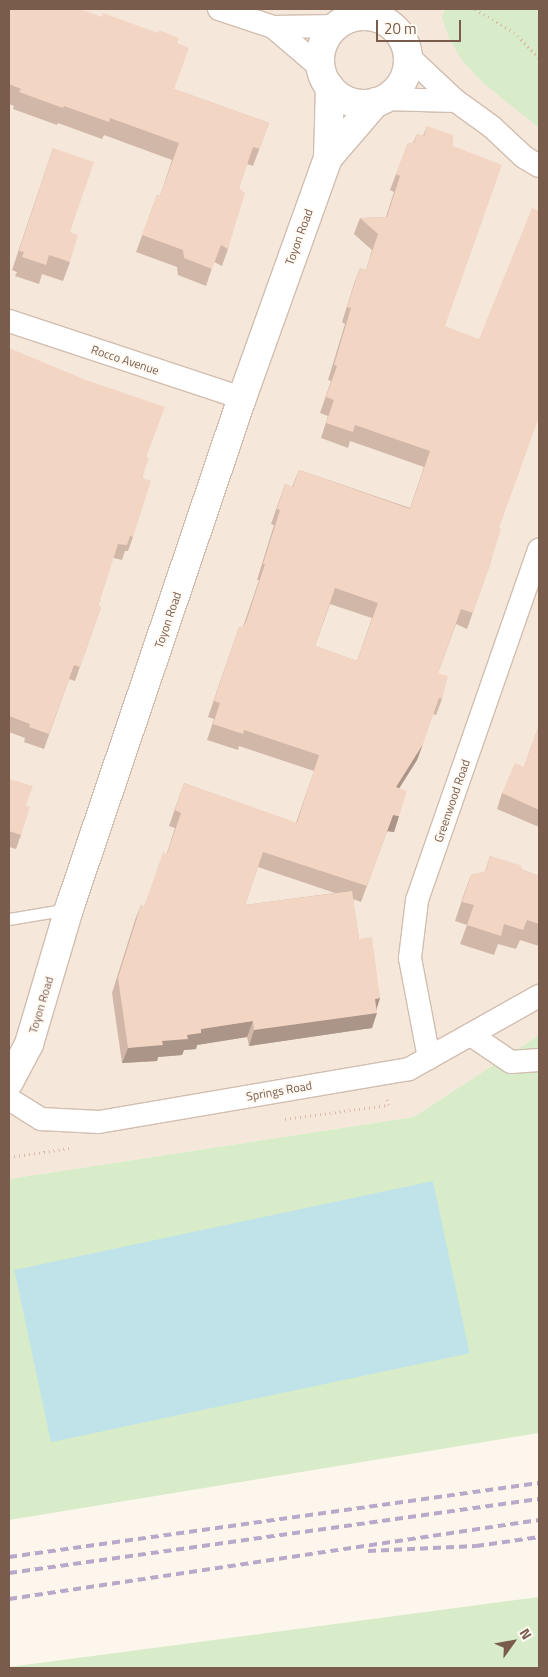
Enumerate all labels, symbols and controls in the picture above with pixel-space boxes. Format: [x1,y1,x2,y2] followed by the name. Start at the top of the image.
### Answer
[378,10,463,42] scale bar
[384,17,417,40] text: 20 m
[282,207,316,267] street label: Toyon Road
[89,342,161,378] street label: Rocco Avenue
[152,590,184,650] street label: Toyon Road
[431,758,473,844] street label: Greenwood Road
[26,975,56,1035] street label: Toyon Road
[245,1078,313,1104] street label: Springs Road
[488,1617,538,1667] north arrow
[515,1624,538,1643] text: N

